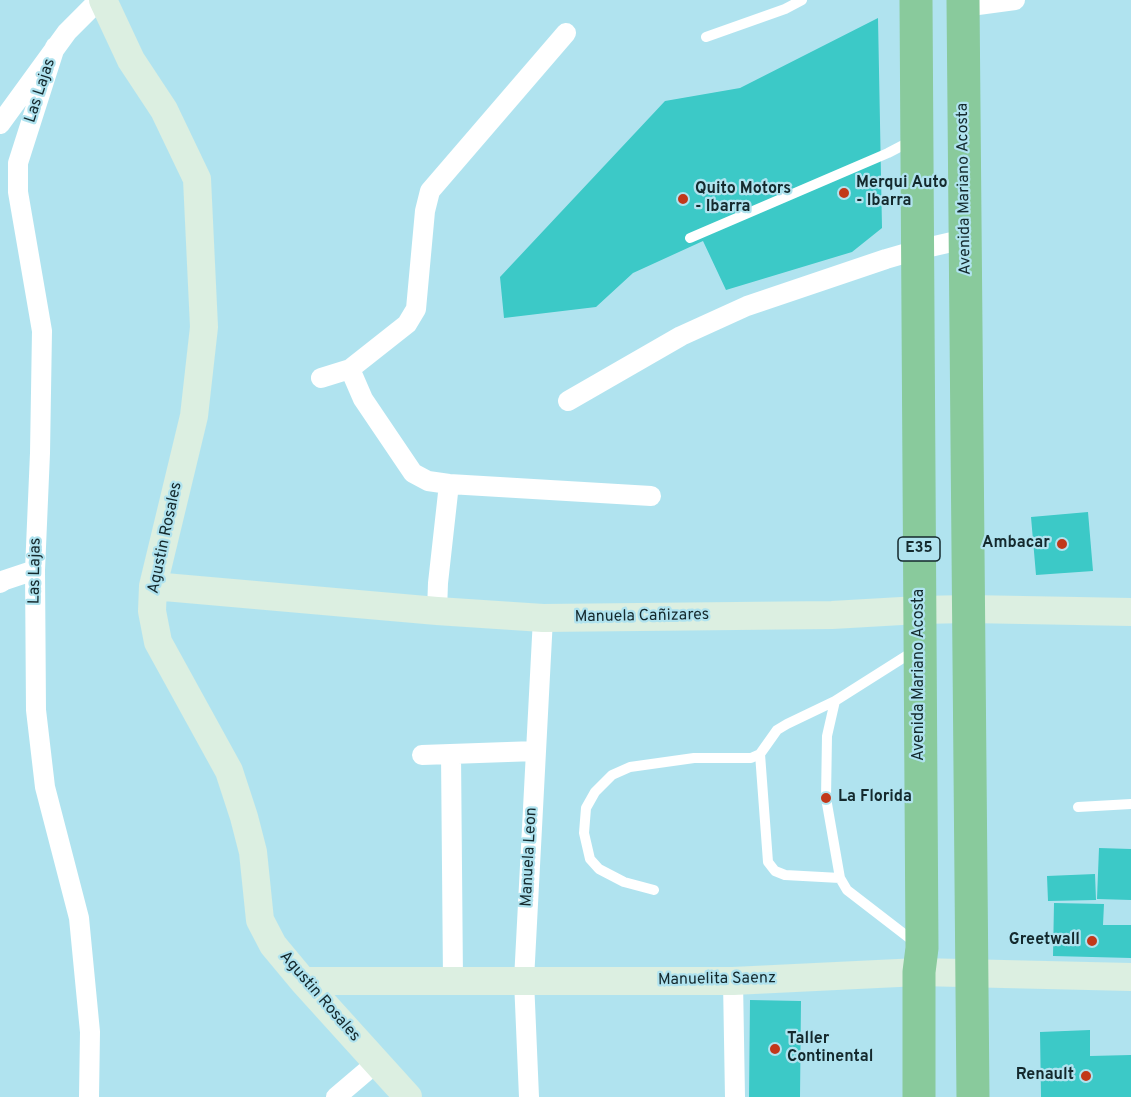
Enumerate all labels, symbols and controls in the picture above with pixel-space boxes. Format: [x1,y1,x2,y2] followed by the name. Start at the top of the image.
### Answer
[22,56,60,126] street label: Las Lajas
[954,103,976,275] street label: Avenida Mariano Acosta
[856,174,948,212] place label: Merqui Auto - Ibarra
[695,180,791,218] place label: Quito Motors - Ibarra
[837,186,851,200] marker: Merqui Auto - Ibarra
[676,192,690,206] marker: Quito Motors - Ibarra
[145,480,187,596] street label: Agustin Rosales
[982,534,1050,554] place label: Ambacar
[898,537,940,561] road number: E35
[1055,537,1069,551] marker: Ambacar
[26,538,46,604] street label: Las Lajas
[910,589,930,761] street label: Avenida Mariano Acosta
[575,606,709,628] street label: Manuela Cañizares
[838,788,912,808] place label: La Florida
[819,791,833,805] marker: La Florida
[518,807,542,907] street label: Manuela Leon
[1009,931,1080,951] place label: Greetwall
[1085,934,1099,948] marker: Greetwall
[275,948,363,1046] street label: Agustin Rosales
[658,969,776,991] street label: Manuelita Saenz
[787,1030,873,1068] place label: Taller Continental
[768,1042,782,1056] marker: Taller Continental
[1016,1066,1074,1086] place label: Renault
[1079,1069,1093,1083] marker: Renault

